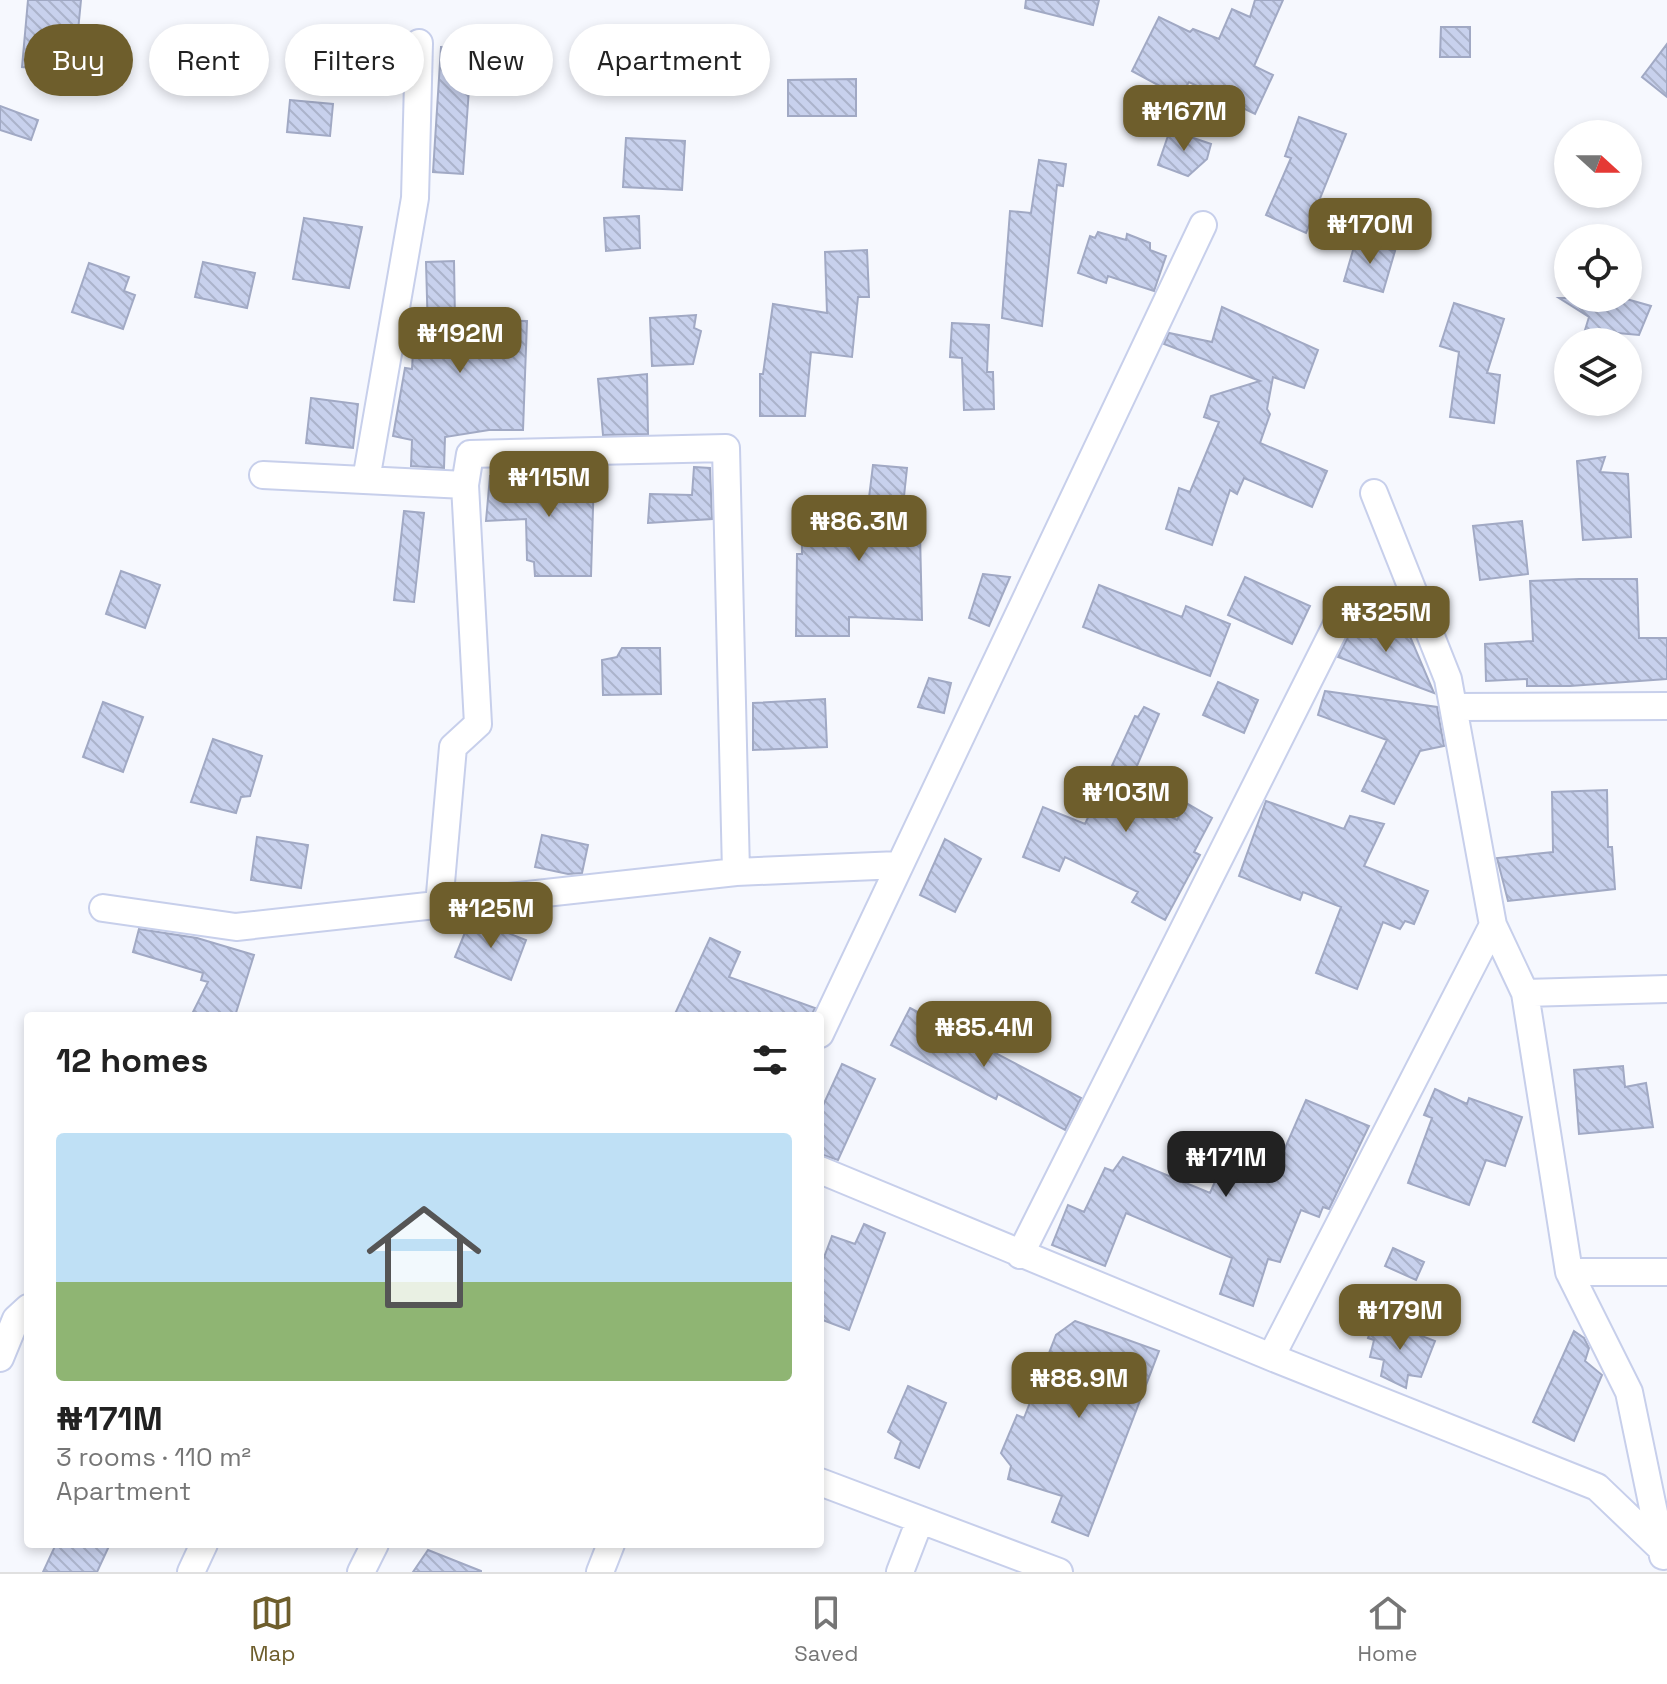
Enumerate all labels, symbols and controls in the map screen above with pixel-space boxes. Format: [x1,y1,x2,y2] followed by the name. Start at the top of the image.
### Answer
[24,24,133,96] chip: Buy
[149,24,269,96] chip: Rent
[285,24,424,96] chip: Filters
[440,24,553,96] chip: New
[569,24,770,96] chip: Apartment
[1128,85,1240,153] pin: ₦167M
[1141,94,1227,128] text: ₦167M
[1554,120,1642,208] north arrow
[1554,120,1642,416] map controls
[1314,198,1426,266] pin: ₦170M
[1327,207,1413,241] text: ₦170M
[1554,224,1642,312] button: locate
[404,307,516,375] pin: ₦192M
[416,316,504,350] text: ₦192M
[1554,328,1642,416] button: layers
[493,451,605,519] pin: ₦115M
[508,460,591,494] text: ₦115M
[794,495,924,563] pin: ₦86.3M
[809,504,909,538] text: ₦86.3M
[1330,586,1442,654] pin: ₦325M
[1341,595,1431,629] text: ₦325M
[1070,766,1182,834] pin: ₦103M
[1082,775,1170,809] text: ₦103M
[435,882,547,950] pin: ₦125M
[448,891,534,925] text: ₦125M
[919,1001,1049,1069] pin: ₦85.4M
[934,1010,1034,1044] text: ₦85.4M
[748,1038,792,1082] icon: filters
[56,1039,208,1082] text: 12 homes
[1170,1131,1282,1199] pin: ₦171M
[1185,1140,1267,1174] text: ₦171M
[352,1185,496,1329] icon: home
[1344,1284,1456,1352] pin: ₦179M
[1357,1293,1443,1327] text: ₦179M
[1014,1352,1144,1420] pin: ₦88.9M
[1030,1361,1128,1395] text: ₦88.9M
[56,1397,163,1440] text: ₦171M
[56,1440,251,1474] text: 3 rooms · 110 m²
[56,1474,191,1508] text: Apartment
[250,1591,295,1667] tab: Map
[794,1591,859,1667] tab: Saved
[1358,1591,1418,1667] tab: Home

